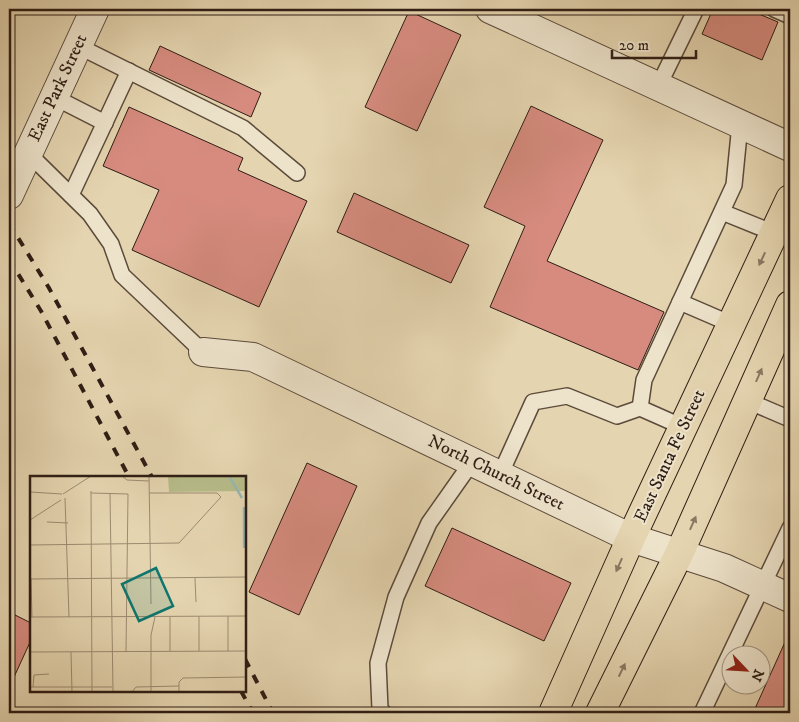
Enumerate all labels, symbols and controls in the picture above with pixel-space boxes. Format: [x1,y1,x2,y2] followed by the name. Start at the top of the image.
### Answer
[612,28,695,60] scale bar
[23,31,93,145] street label: East Park Street
[619,36,649,55] text: 20 m
[758,252,766,266] one-way arrow
[756,368,764,382] one-way arrow
[630,386,711,526] street label: East Santa Fe Street
[424,430,568,516] street label: North Church Street
[30,476,246,692] inset map
[690,516,698,530] one-way arrow
[615,558,623,572] one-way arrow
[722,644,772,694] north arrow
[618,662,626,677] one-way arrow
[746,666,767,685] text: N

